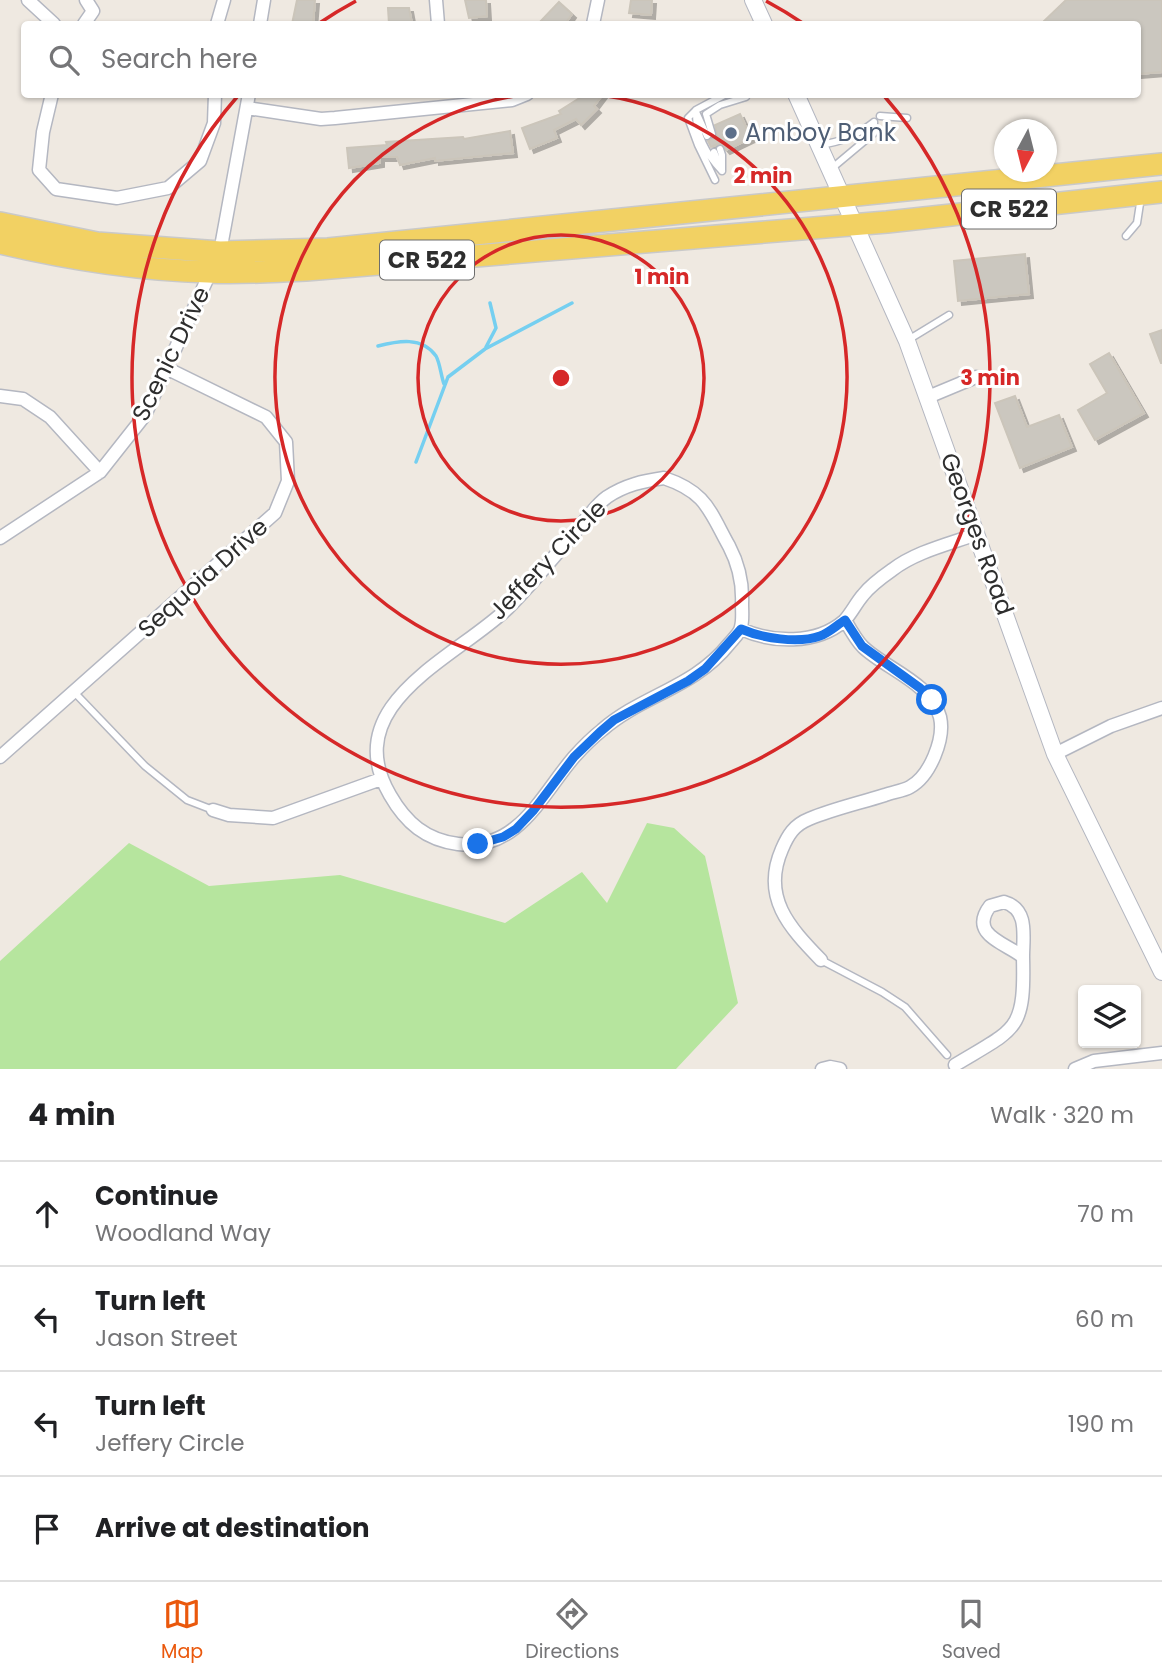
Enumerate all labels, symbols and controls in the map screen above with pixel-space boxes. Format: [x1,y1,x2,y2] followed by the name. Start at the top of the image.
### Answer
[21,21,1141,98] search box
[45,41,83,79] icon: search
[101,41,258,77] text: Search here
[745,116,897,149] place label: Amboy Bank
[994,119,1057,182] north arrow
[723,125,739,141] marker: Amboy Bank
[733,161,793,190] text: 2 min
[962,190,1056,229] road number: CR 522
[380,241,474,280] road number: CR 522
[635,262,689,291] text: 1 min
[124,281,217,427] street label: Scenic Drive
[960,363,1020,392] text: 3 min
[549,366,573,390] centre of rings
[933,448,1022,619] street label: Georges Road
[482,492,614,627] street label: Jeffery Circle
[130,510,275,645] street label: Sequoia Drive
[916,684,947,715] route start
[462,828,493,859] route end
[1078,985,1141,1048] map controls
[1078,985,1141,1048] button: layers
[28,1093,116,1136] text: 4 min
[990,1099,1134,1131] text: Walk · 320 m
[95,1178,218,1214] text: Continue
[28,1195,66,1233] icon: ahead
[1077,1198,1134,1230] text: 70 m
[95,1217,271,1249] text: Woodland Way
[95,1283,206,1319] text: Turn left
[28,1300,66,1338] icon: left
[1075,1303,1134,1335] text: 60 m
[95,1322,238,1354] text: Jason Street
[95,1388,206,1424] text: Turn left
[28,1405,66,1443] icon: left
[1068,1408,1134,1440] text: 190 m
[95,1427,244,1459] text: Jeffery Circle
[28,1510,66,1548] icon: arrive
[95,1510,370,1546] text: Arrive at destination
[161,1595,203,1666] tab: Map
[525,1595,620,1666] tab: Directions
[942,1595,1001,1666] tab: Saved

